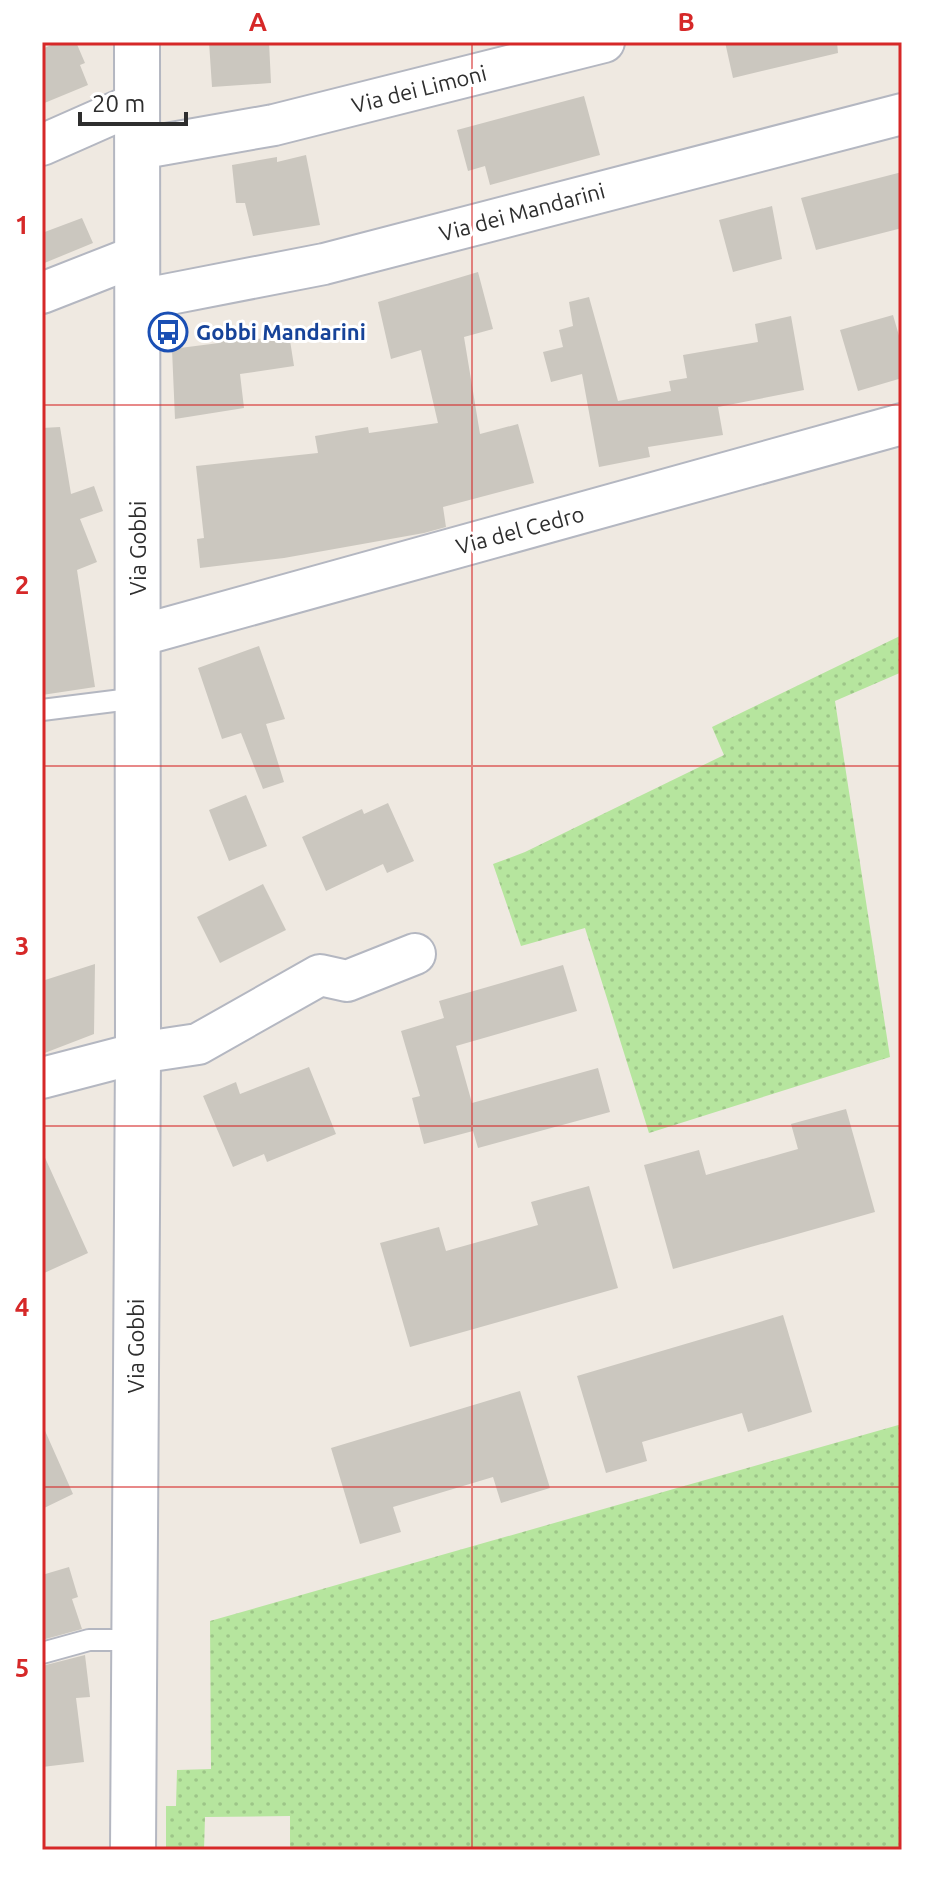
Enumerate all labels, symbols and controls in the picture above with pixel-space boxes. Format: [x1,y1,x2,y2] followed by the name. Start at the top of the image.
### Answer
[249,7,268,36] text: A
[677,7,695,36] text: B
[349,60,489,117] street label: Via dei Limoni
[80,76,186,126] scale bar
[92,90,145,117] text: 20 m
[436,177,607,246] street label: Via dei Mandarini
[15,210,29,239] text: 1
[147,311,189,353] bus stop icon: Gobbi Mandarini
[196,319,366,344] place label: Gobbi Mandarini
[453,500,587,559] street label: Via del Cedro
[125,501,150,595] street label: Via Gobbi
[15,570,29,599] text: 2
[15,931,29,960] text: 3
[15,1292,29,1321] text: 4
[123,1299,148,1393] street label: Via Gobbi
[15,1653,29,1682] text: 5

